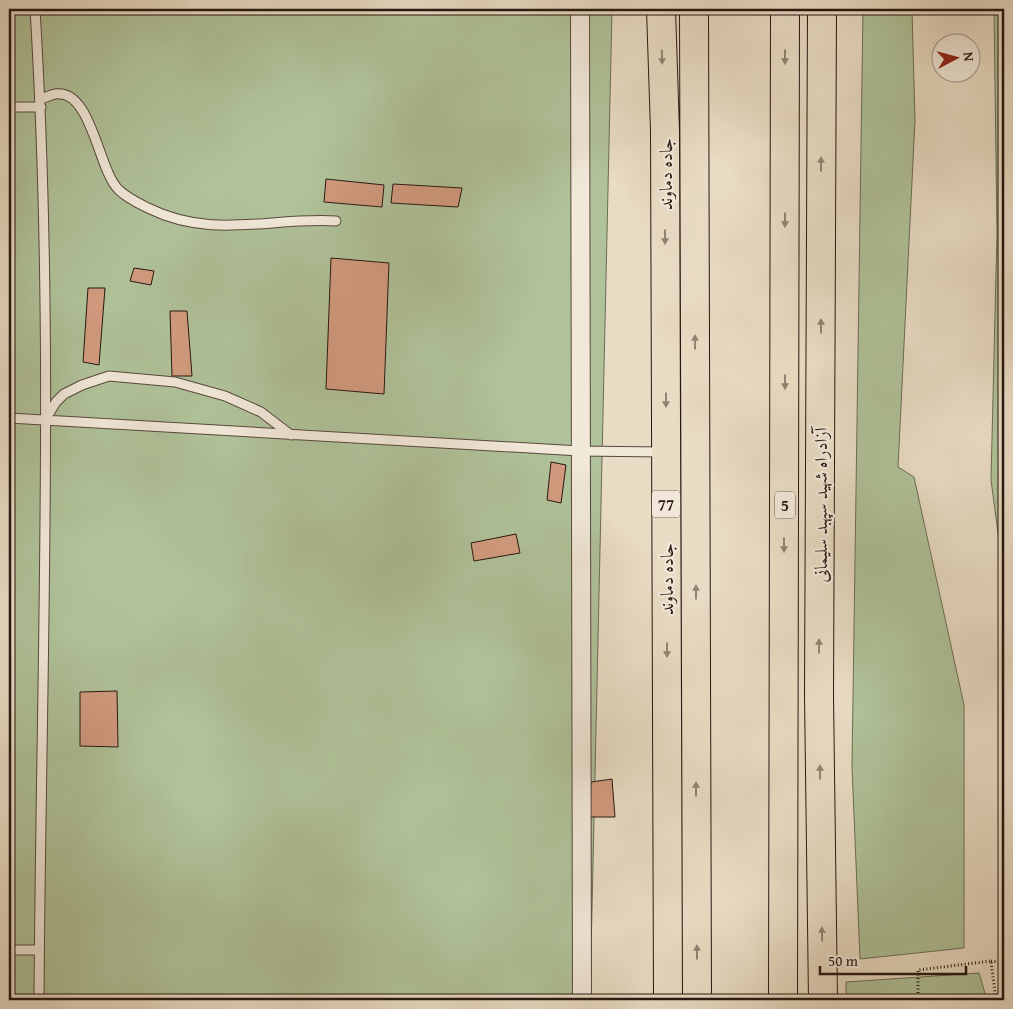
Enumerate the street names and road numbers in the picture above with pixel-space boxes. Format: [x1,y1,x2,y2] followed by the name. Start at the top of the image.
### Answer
[652,138,679,210] street label: جاده دماوند
[807,425,834,583] street label: آزادراه شهید سپهبد سلیمانی
[652,490,680,518] road number: 77
[775,492,795,518] road number: 5
[653,543,680,615] street label: جاده دماوند

